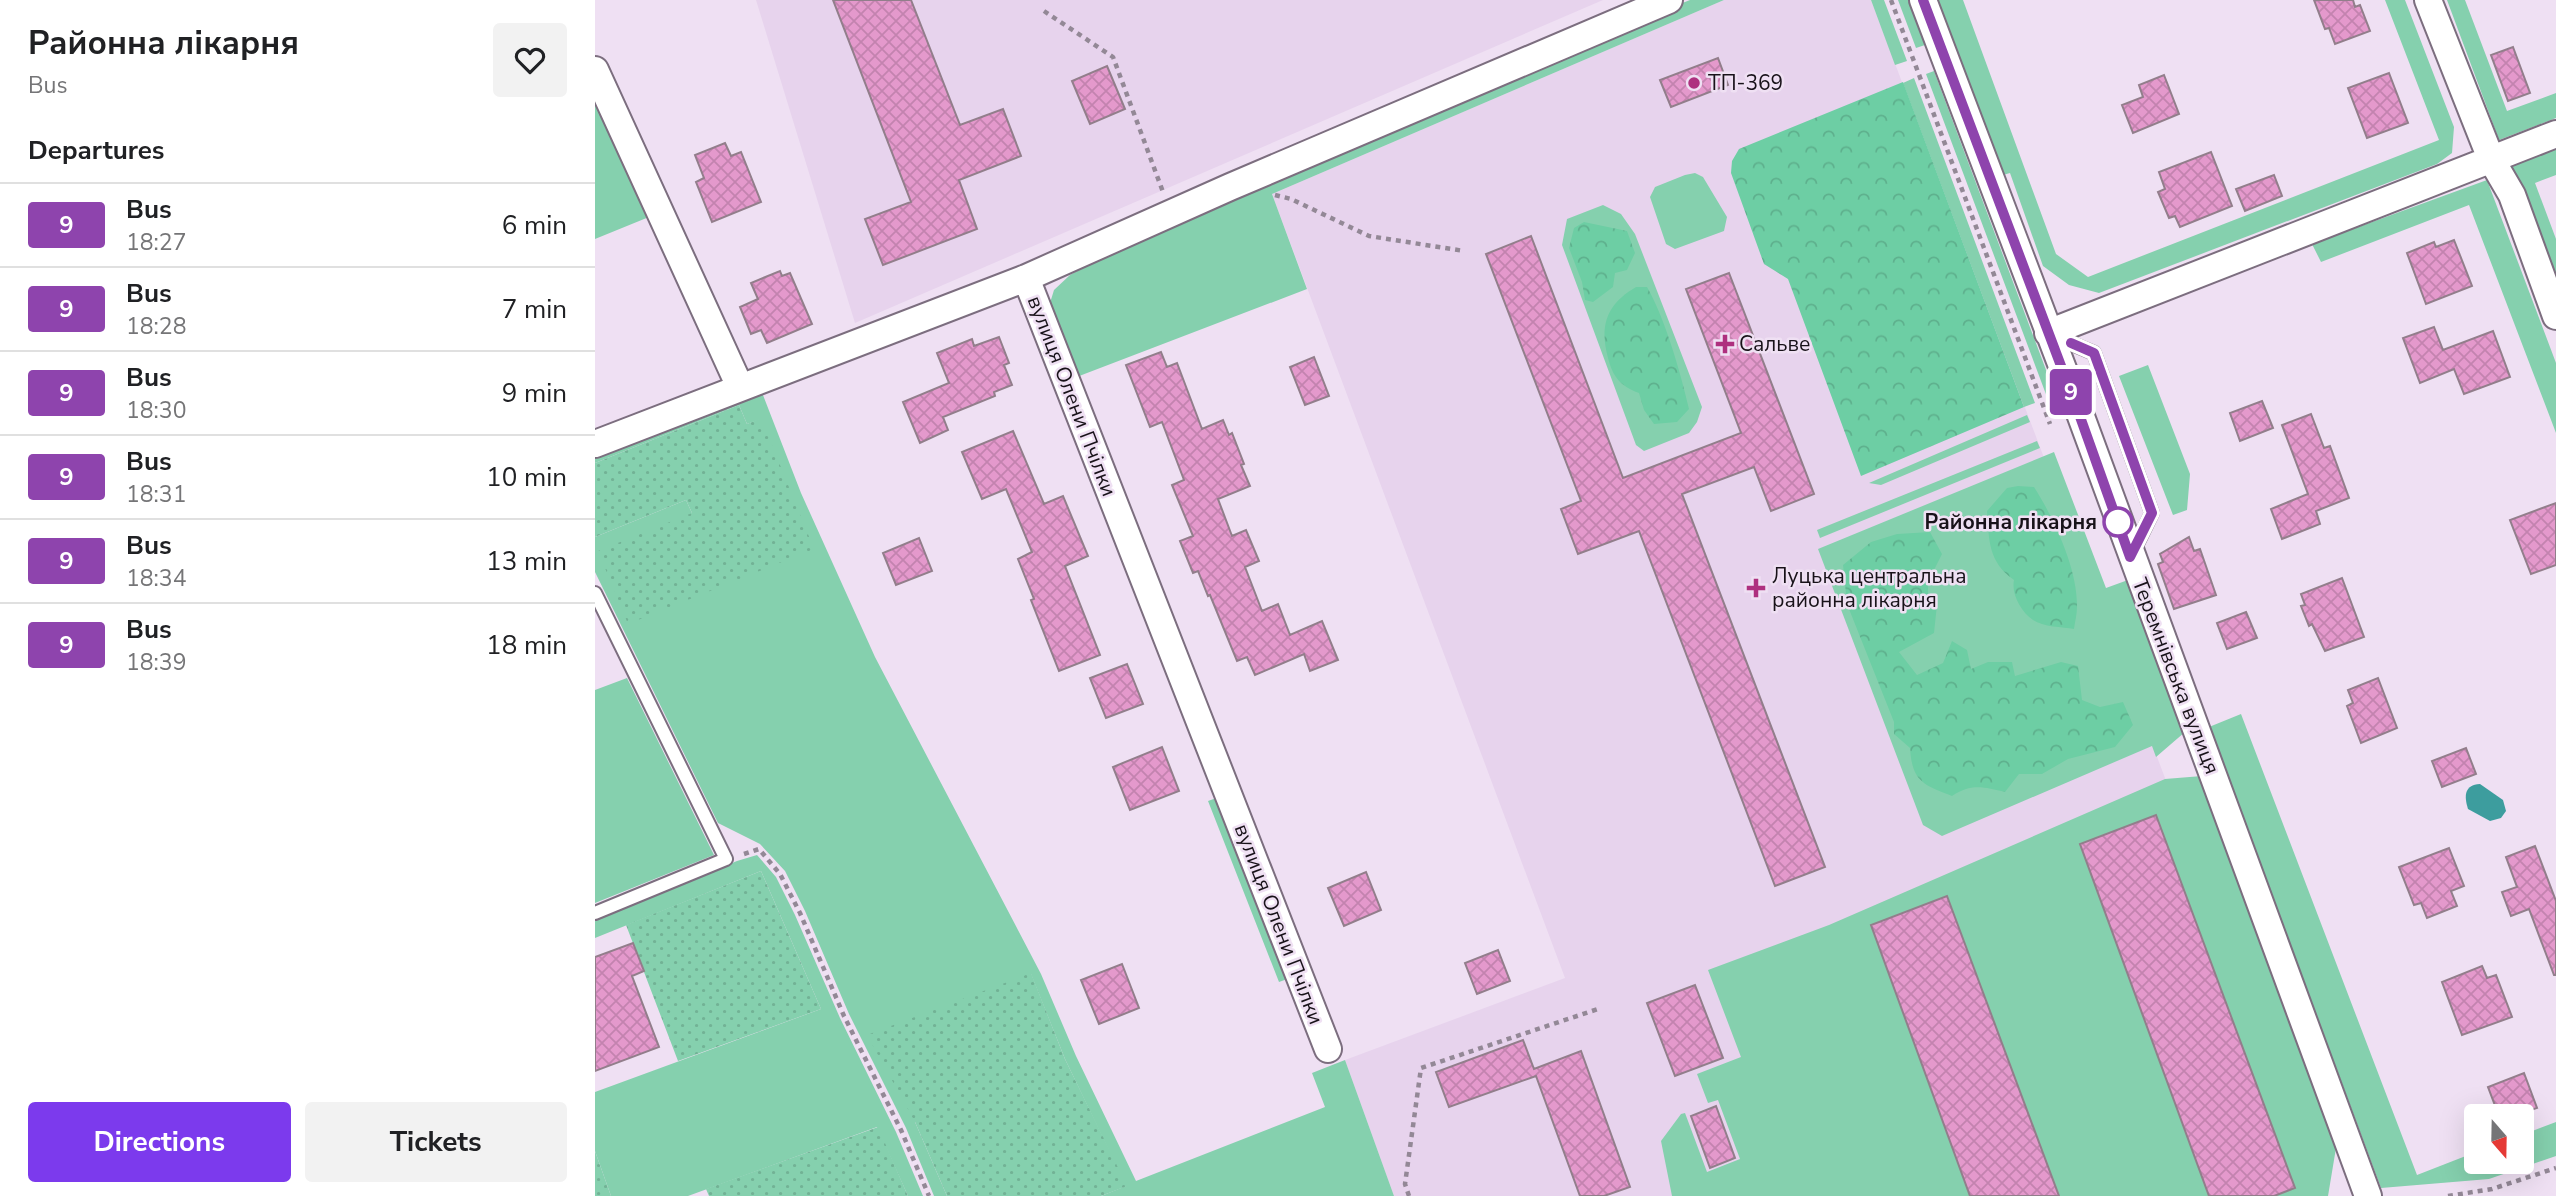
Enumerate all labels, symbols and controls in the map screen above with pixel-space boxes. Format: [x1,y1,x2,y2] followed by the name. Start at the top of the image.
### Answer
[28,21,299,66] text: Районна лікарня
[493,23,567,97] button: heart
[1708,69,1783,97] place label: ТП-369
[28,70,68,101] text: Bus
[1686,75,1702,91] marker: ТП-369
[28,133,164,168] text: Departures
[126,192,172,227] text: Bus
[502,208,567,243] text: 6 min
[59,209,74,241] text: 9
[126,227,186,258] text: 18:27
[126,276,172,311] text: Bus
[502,292,567,327] text: 7 min
[1021,292,1123,500] street label: вулиця Олени Пчілки
[59,293,74,325] text: 9
[126,311,186,342] text: 18:28
[1739,330,1810,358] place label: Сальве
[1717,336,1733,352] marker: Сальве
[126,360,172,395] text: Bus
[2048,369,2094,415] line badge: 9
[502,376,567,411] text: 9 min
[2064,376,2078,408] text: 9
[59,377,74,409] text: 9
[126,395,186,426] text: 18:30
[126,444,172,479] text: Bus
[486,460,567,495] text: 10 min
[59,461,74,493] text: 9
[126,479,186,510] text: 18:31
[2103,507,2133,537] marker: Районна лікарня
[1925,508,2097,536] place label: Районна лікарня
[126,528,172,563] text: Bus
[486,544,567,579] text: 13 min
[59,545,74,577] text: 9
[1772,562,1967,614] place label: Луцька центральна районна лікарня
[126,563,186,594] text: 18:34
[2126,574,2226,778] street label: Теремнівська вулиця
[1746,578,1766,598] marker: Луцька центральна районна лікарня
[126,612,172,647] text: Bus
[486,628,567,663] text: 18 min
[59,629,74,661] text: 9
[126,647,186,678] text: 18:39
[1228,820,1330,1028] street label: вулиця Олени Пчілки
[28,1102,291,1182] button: Directions
[305,1102,567,1182] button: Tickets
[2464,1104,2534,1174] north arrow
[2464,1104,2534,1174] map controls

